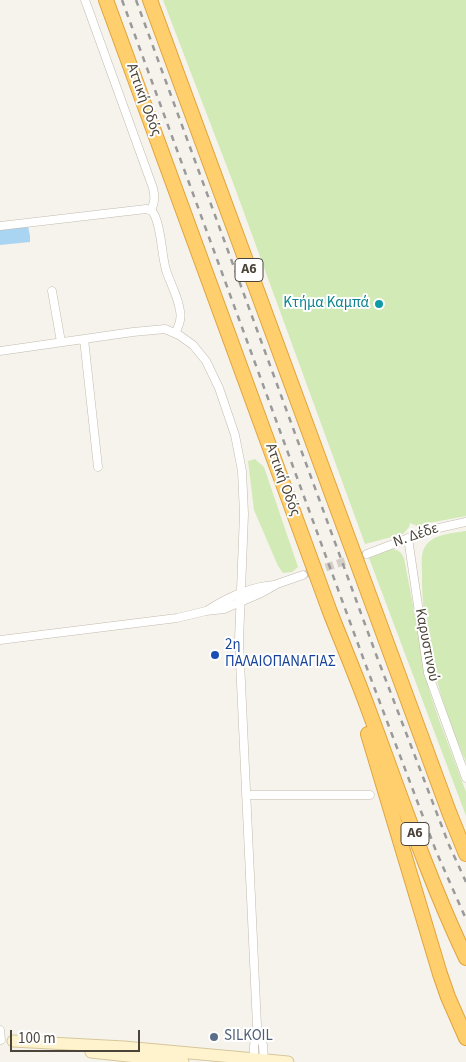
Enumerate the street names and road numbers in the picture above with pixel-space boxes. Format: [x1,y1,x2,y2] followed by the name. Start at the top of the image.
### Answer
[122,61,164,139] street label: Αττική Οδός
[235,258,263,282] road number: Α6
[261,441,303,519] street label: Αττική Οδός
[391,520,441,552] street label: Ν. Δέδε
[410,607,442,683] street label: Καρυστινού
[401,822,429,846] road number: Α6

